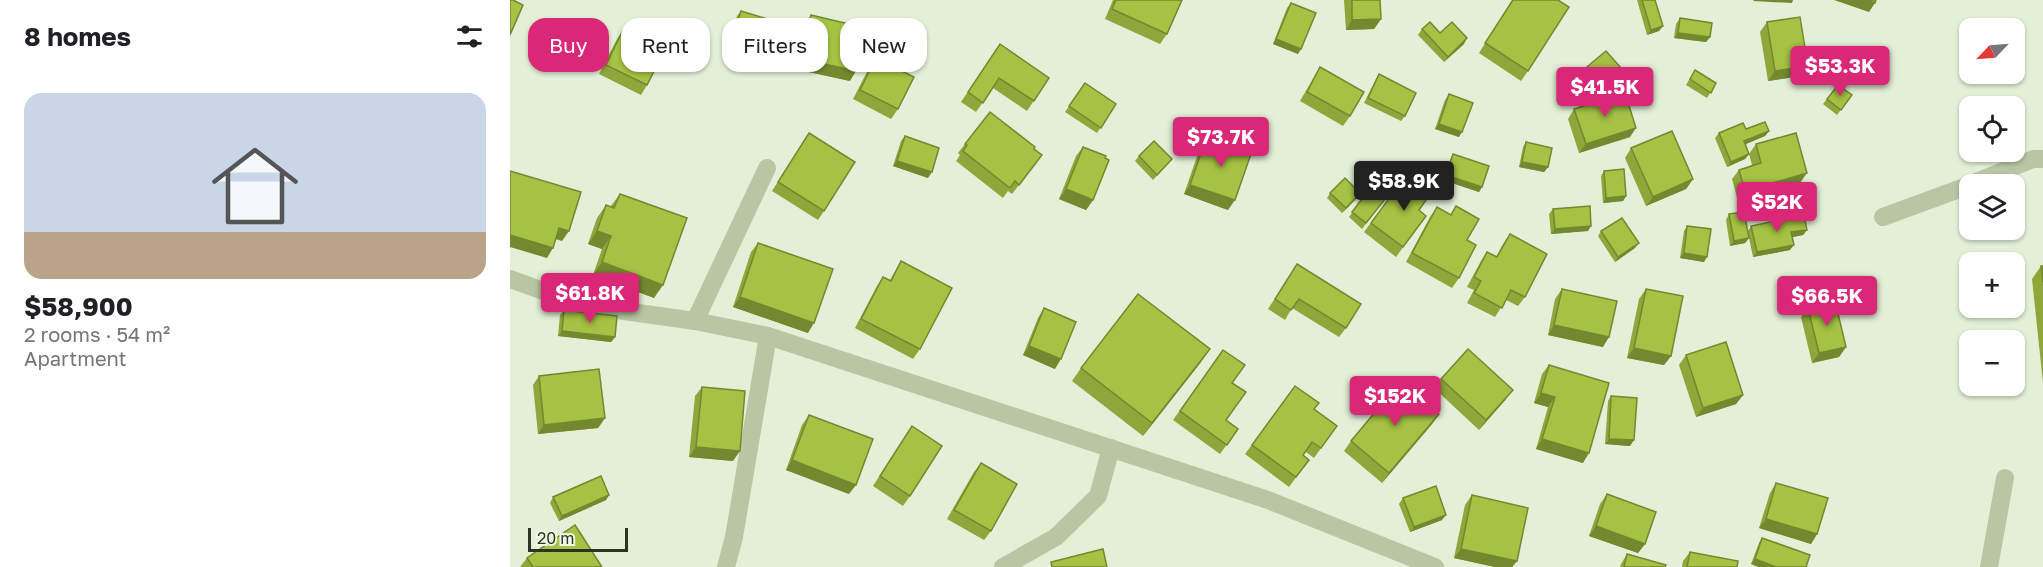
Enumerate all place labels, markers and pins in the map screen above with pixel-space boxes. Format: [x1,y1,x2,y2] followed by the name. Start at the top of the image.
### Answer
[1791,46,1889,97] pin: $53.3K
[1556,67,1654,118] pin: $41.5K
[1172,117,1270,168] pin: $73.7K
[1355,161,1453,212] pin: $58.9K
[1741,182,1813,233] pin: $52K
[541,273,639,324] pin: $61.8K
[1778,276,1876,327] pin: $66.5K
[1353,376,1437,427] pin: $152K

